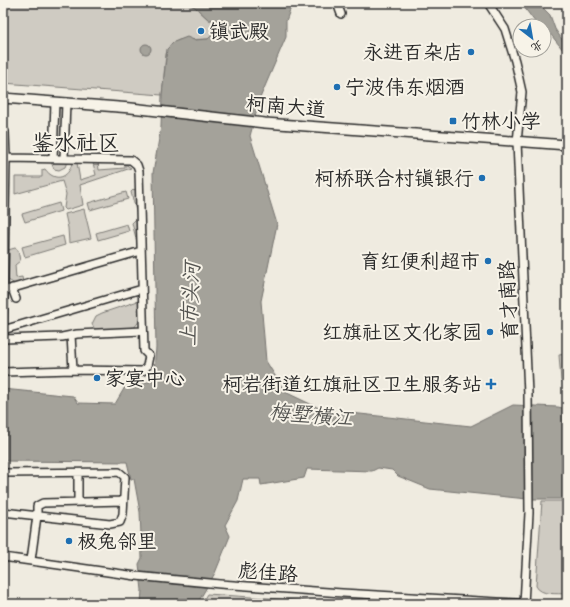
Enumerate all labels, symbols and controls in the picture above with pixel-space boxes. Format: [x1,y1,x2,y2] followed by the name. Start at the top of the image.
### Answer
[512,18,552,58] north arrow
[209,19,269,44] place label: 镇武殿
[196,26,206,36] marker: 镇武殿
[529,38,545,55] text: 北
[363,40,463,65] place label: 永进百杂店
[466,47,476,57] marker: 永进百杂店
[345,75,465,100] place label: 宁波伟东烟酒
[332,82,342,92] marker: 宁波伟东烟酒
[245,91,327,122] street label: 柯南大道
[461,109,541,134] place label: 竹林小学
[448,116,458,126] marker: 竹林小学
[32,129,120,157] district label: 鉴水社区
[314,166,474,191] place label: 柯桥联合村镇银行
[477,173,487,183] marker: 柯桥联合村镇银行
[360,249,480,274] place label: 育红便利超市
[483,256,493,266] marker: 育红便利超市
[175,258,205,347] water label: 上市头河
[494,258,523,341] street label: 育才南路
[322,320,482,345] place label: 红旗社区文化家园
[485,327,495,337] marker: 红旗社区文化家园
[105,366,185,391] place label: 家宴中心
[222,372,482,397] place label: 柯岩街道红旗社区卫生服务站
[92,373,102,383] marker: 家宴中心
[485,378,497,390] marker: 柯岩街道红旗社区卫生服务站
[268,398,355,432] water label: 梅墅横江
[77,529,157,554] place label: 极兔邻里
[64,536,74,546] marker: 极兔邻里
[237,558,300,587] street label: 彪佳路

